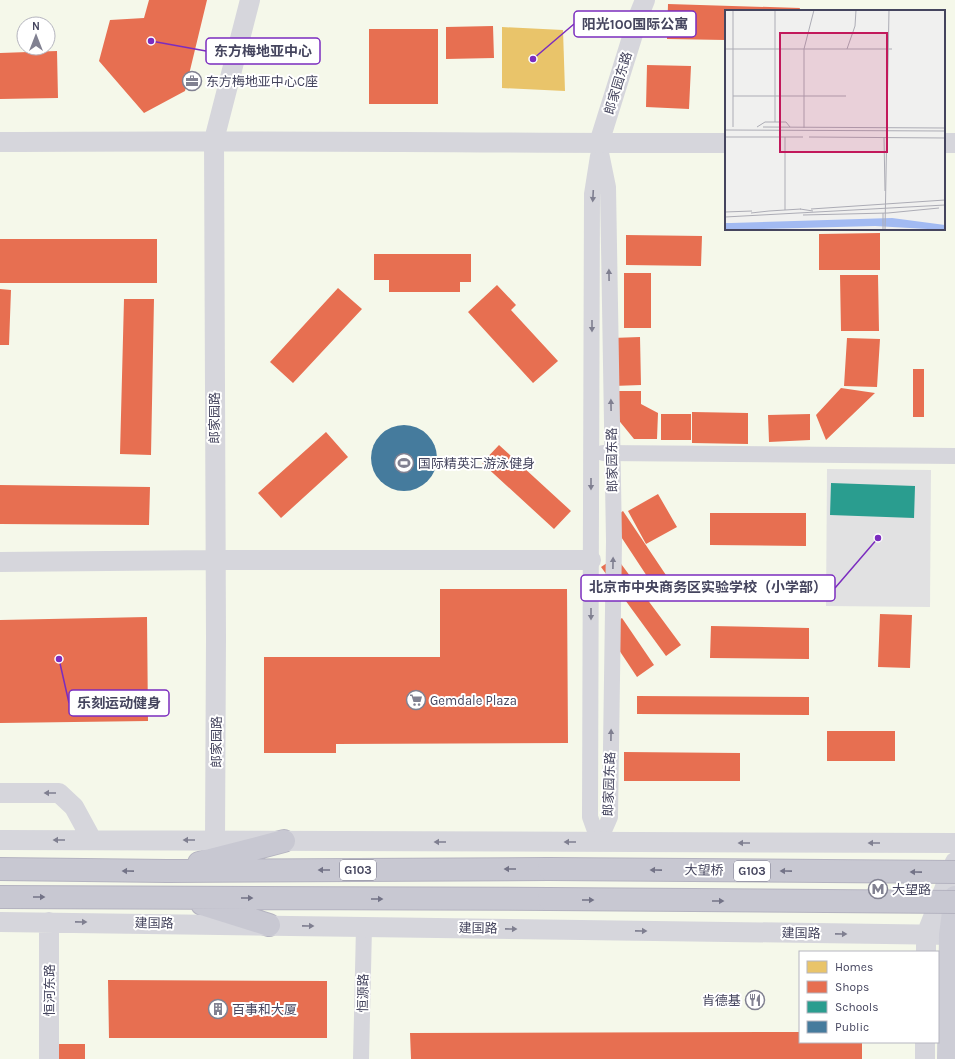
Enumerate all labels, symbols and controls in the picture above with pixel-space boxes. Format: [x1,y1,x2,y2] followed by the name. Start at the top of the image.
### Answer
[725,10,945,230] inset map
[574,11,696,37] callout: 阳光100国际公寓
[16,16,56,56] north arrow
[582,16,688,33] text: 阳光100国际公寓
[32,20,40,33] text: N
[206,38,320,64] callout: 东方梅地亚中心
[214,43,312,60] text: 东方梅地亚中心
[601,50,635,116] street label: 郎家园东路
[181,70,203,92] office icon: 东方梅地亚中心C座
[206,74,318,89] place label: 东方梅地亚中心C座
[589,190,596,202] one-way arrow
[606,268,612,281] one-way arrow
[589,320,595,333] one-way arrow
[207,392,222,444] street label: 郎家园路
[608,398,614,411] one-way arrow
[604,427,620,493] street label: 郎家园东路
[393,452,415,474] sports icon: 国际精英汇游泳健身
[418,456,535,471] place label: 国际精英汇游泳健身
[588,478,594,491] one-way arrow
[610,556,616,569] one-way arrow
[581,575,835,601] callout: 北京市中央商务区实验学校（小学部）
[589,579,827,596] text: 北京市中央商务区实验学校（小学部）
[588,608,594,621] one-way arrow
[405,689,427,711] supermarket icon: Gemdale Plaza
[69,690,169,716] callout: 乐刻运动健身
[430,693,517,708] place label: Gemdale Plaza
[77,695,161,712] text: 乐刻运动健身
[209,716,224,768] street label: 郎家园路
[608,728,614,741] one-way arrow
[600,751,618,817] street label: 郎家园东路
[43,790,56,796] one-way arrow
[52,837,65,843] one-way arrow
[182,837,195,843] one-way arrow
[433,839,446,845] one-way arrow
[563,839,576,845] one-way arrow
[737,840,750,846] one-way arrow
[867,840,880,846] one-way arrow
[340,860,376,880] road number: G103
[734,861,770,881] road number: G103
[684,862,724,878] street label: 大望桥
[503,866,516,872] one-way arrow
[122,867,134,874] one-way arrow
[317,867,330,873] one-way arrow
[649,867,662,873] one-way arrow
[779,868,792,874] one-way arrow
[909,869,922,875] one-way arrow
[867,878,889,900] metro station icon: 大望路
[892,882,931,897] place label: 大望路
[33,894,46,900] one-way arrow
[241,895,254,901] one-way arrow
[371,896,384,902] one-way arrow
[582,897,595,903] one-way arrow
[712,898,725,904] one-way arrow
[134,915,174,931] street label: 建国路
[75,919,88,925] one-way arrow
[458,920,498,936] street label: 建国路
[302,923,315,929] one-way arrow
[781,925,821,941] street label: 建国路
[505,926,518,932] one-way arrow
[635,928,648,934] one-way arrow
[835,931,848,937] one-way arrow
[799,951,939,1043] legend
[835,960,873,974] text: Homes
[42,964,57,1016] street label: 恒河东路
[355,973,371,1013] street label: 恒源路
[835,980,869,994] text: Shops
[744,989,766,1011] restaurant icon: 肯德基
[702,993,741,1008] place label: 肯德基
[207,998,229,1020] building icon: 百事和大厦
[835,1000,878,1014] text: Schools
[232,1002,297,1017] place label: 百事和大厦
[835,1020,869,1034] text: Public

